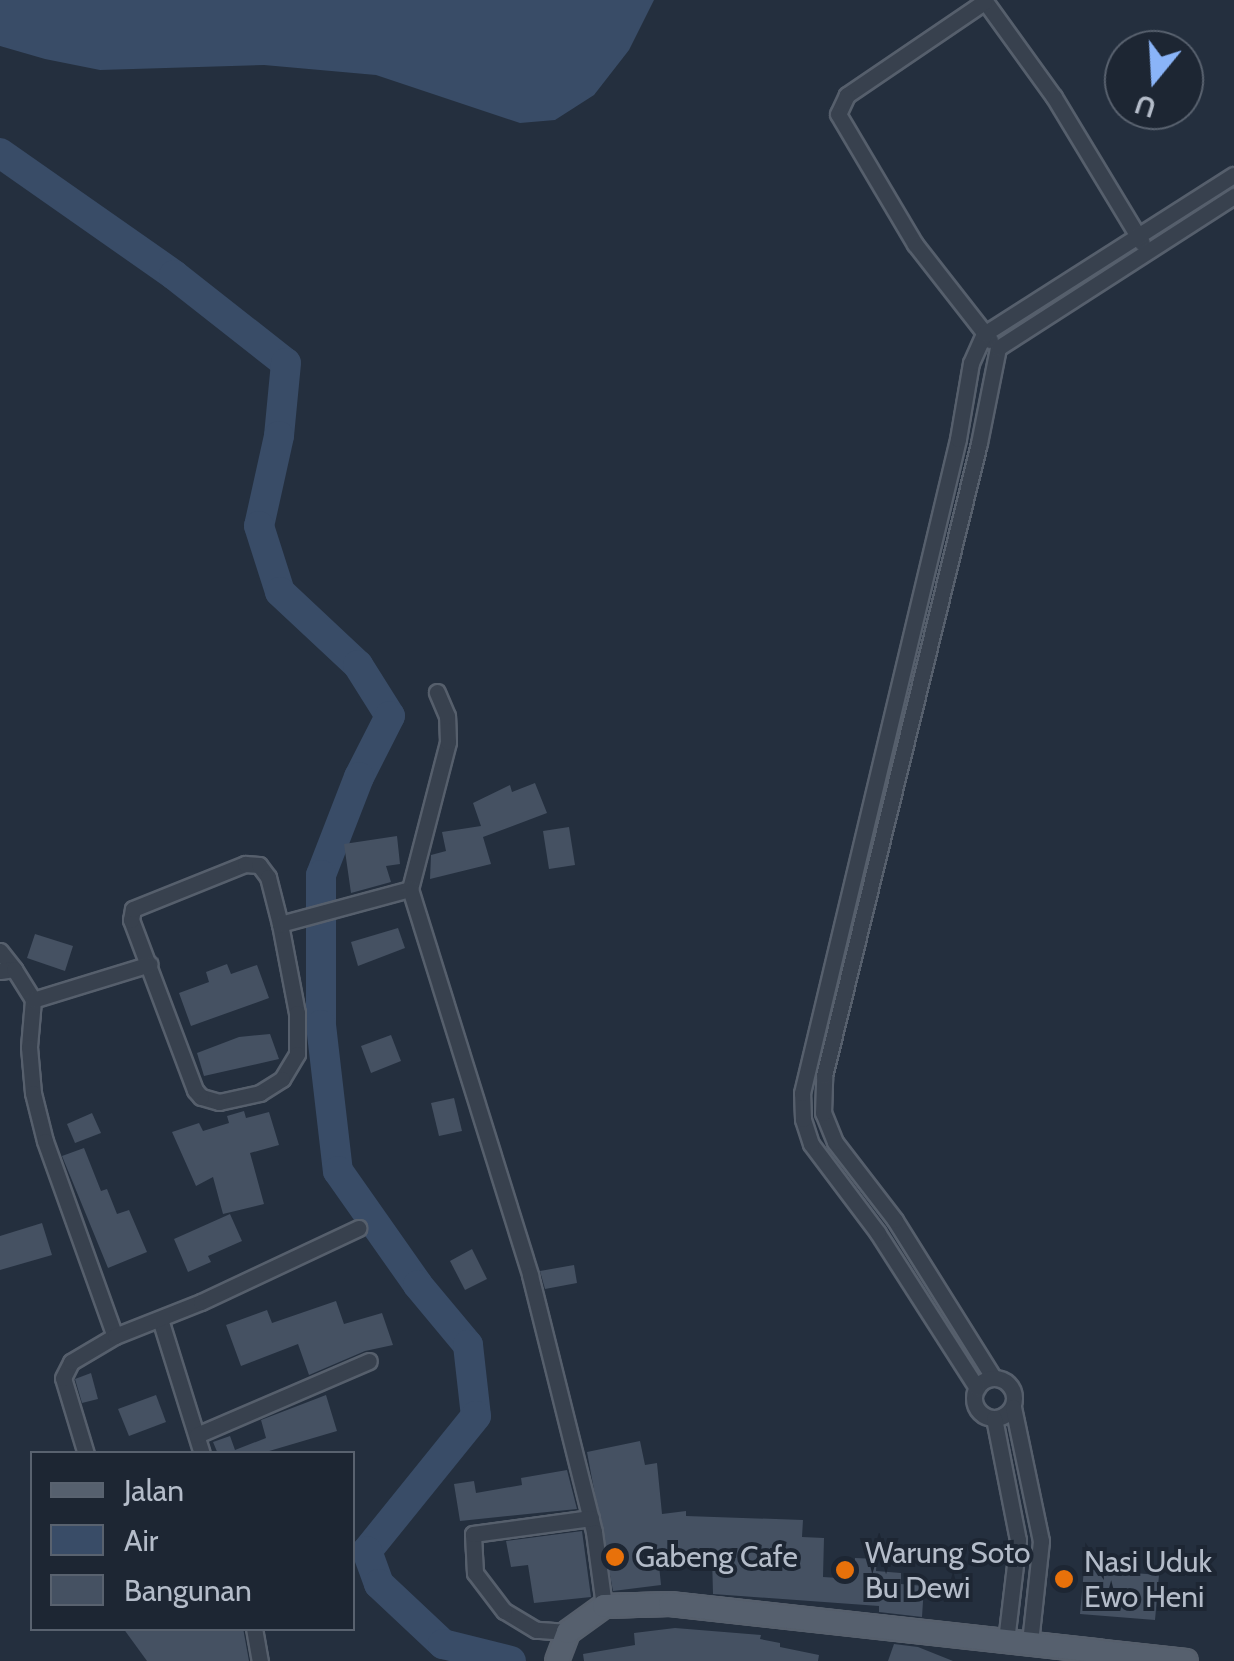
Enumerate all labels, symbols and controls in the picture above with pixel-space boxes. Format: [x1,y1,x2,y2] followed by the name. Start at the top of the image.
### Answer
[1104,30,1204,130] north arrow
[1131,87,1160,126] text: U
[30,1451,355,1631] legend
[124,1472,184,1509] text: Jalan
[124,1522,158,1559] text: Air
[865,1535,1031,1606] place label: Warung Soto Bu Dewi
[635,1539,798,1575] place label: Gabeng Cafe
[1084,1544,1212,1614] place label: Nasi Uduk Ewo Heni
[604,1546,626,1568] marker: Gabeng Cafe
[834,1559,856,1581] marker: Warung Soto Bu Dewi
[1053,1568,1075,1590] marker: Nasi Uduk Ewo Heni
[124,1572,252,1609] text: Bangunan

